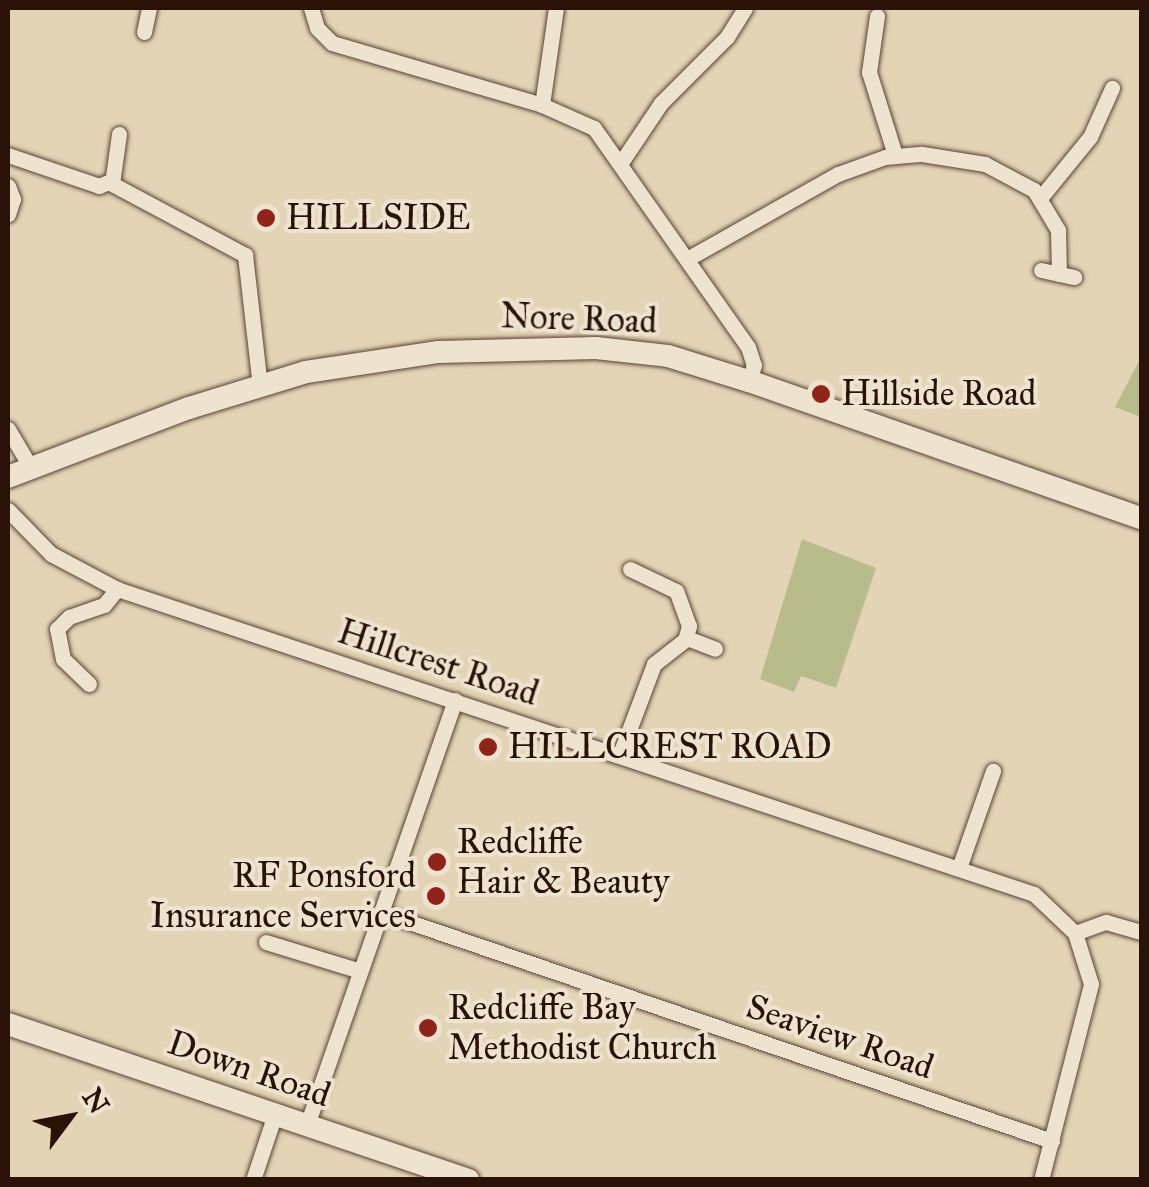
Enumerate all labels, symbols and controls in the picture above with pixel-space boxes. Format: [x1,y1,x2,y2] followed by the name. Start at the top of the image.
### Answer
[286,197,470,239] place label: HILLSIDE
[255,207,277,229] marker: HILLSIDE
[500,295,658,343] street label: Nore Road
[841,373,1036,415] place label: Hillside Road
[810,383,832,405] marker: Hillside Road
[332,611,544,715] street label: Hillcrest Road
[508,726,832,768] place label: HILLCREST ROAD
[477,736,499,758] marker: HILLCREST ROAD
[457,821,669,903] place label: Redcliffe Hair & Beauty
[426,851,448,873] marker: Redcliffe Hair & Beauty
[150,855,416,937] place label: RF Ponsford Insurance Services
[425,885,447,907] marker: RF Ponsford Insurance Services
[741,985,939,1089] street label: Seaview Road
[448,987,717,1069] place label: Redcliffe Bay Methodist Church
[417,1017,439,1039] marker: Redcliffe Bay Methodist Church
[162,1022,336,1116] street label: Down Road
[20,1067,120,1167] north arrow
[75,1081,117,1120] text: N

